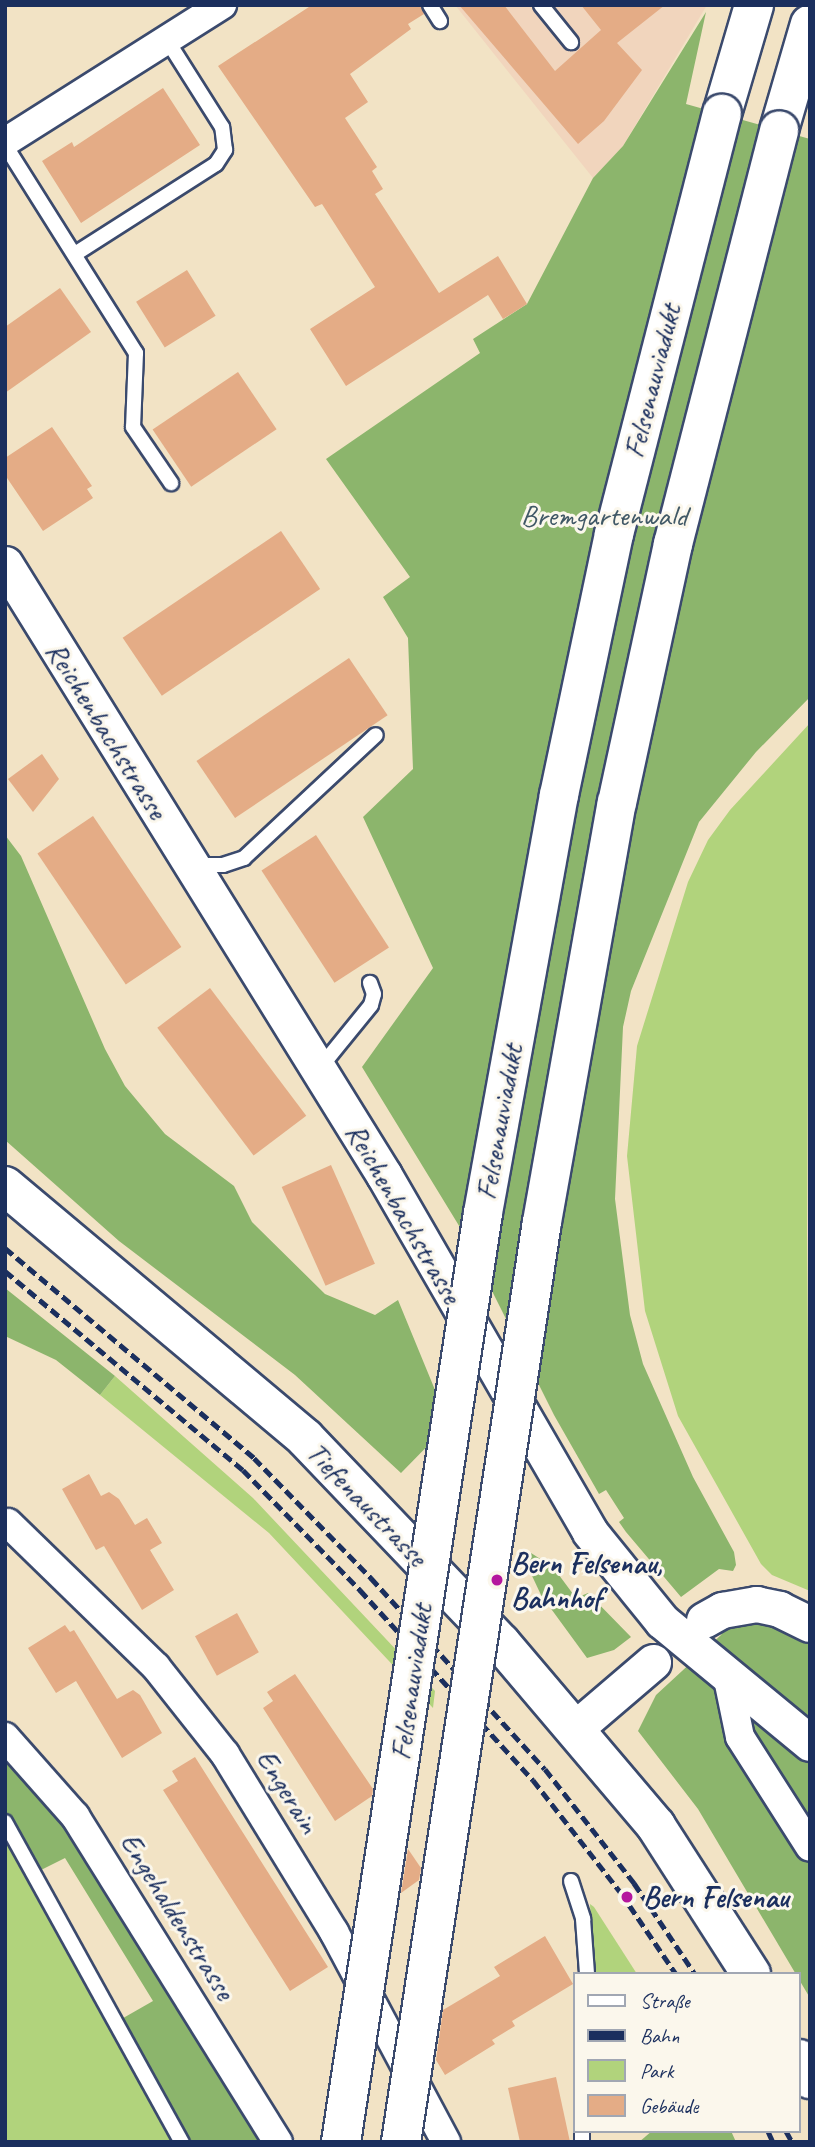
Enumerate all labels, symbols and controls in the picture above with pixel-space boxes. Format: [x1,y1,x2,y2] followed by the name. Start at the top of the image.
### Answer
[616,301,688,461] street label: Felsenauviadukt
[521,497,687,533] park label: Bremgartenwald
[38,635,176,825] street label: Reichenbachstrasse
[468,1042,530,1202] street label: Felsenauviadukt
[338,1117,470,1309] street label: Reichenbachstrasse
[299,1434,435,1574] street label: Tiefenaustrasse
[511,1545,662,1616] place label: Bern Felsenau, Bahnhof
[489,1572,505,1588] marker: Bern Felsenau, Bahnhof
[382,1602,440,1762] street label: Felsenauviadukt
[248,1743,328,1839] street label: Engerain
[112,1826,244,2006] street label: Engehaldenstrasse
[643,1879,788,1915] place label: Bern Felsenau
[617,1887,637,1907] marker: Bern Felsenau
[574,1972,801,2133] legend
[640,1988,690,2014] text: Straße
[640,2023,679,2049] text: Bahn
[640,2058,673,2084] text: Park
[640,2093,698,2119] text: Gebäude

